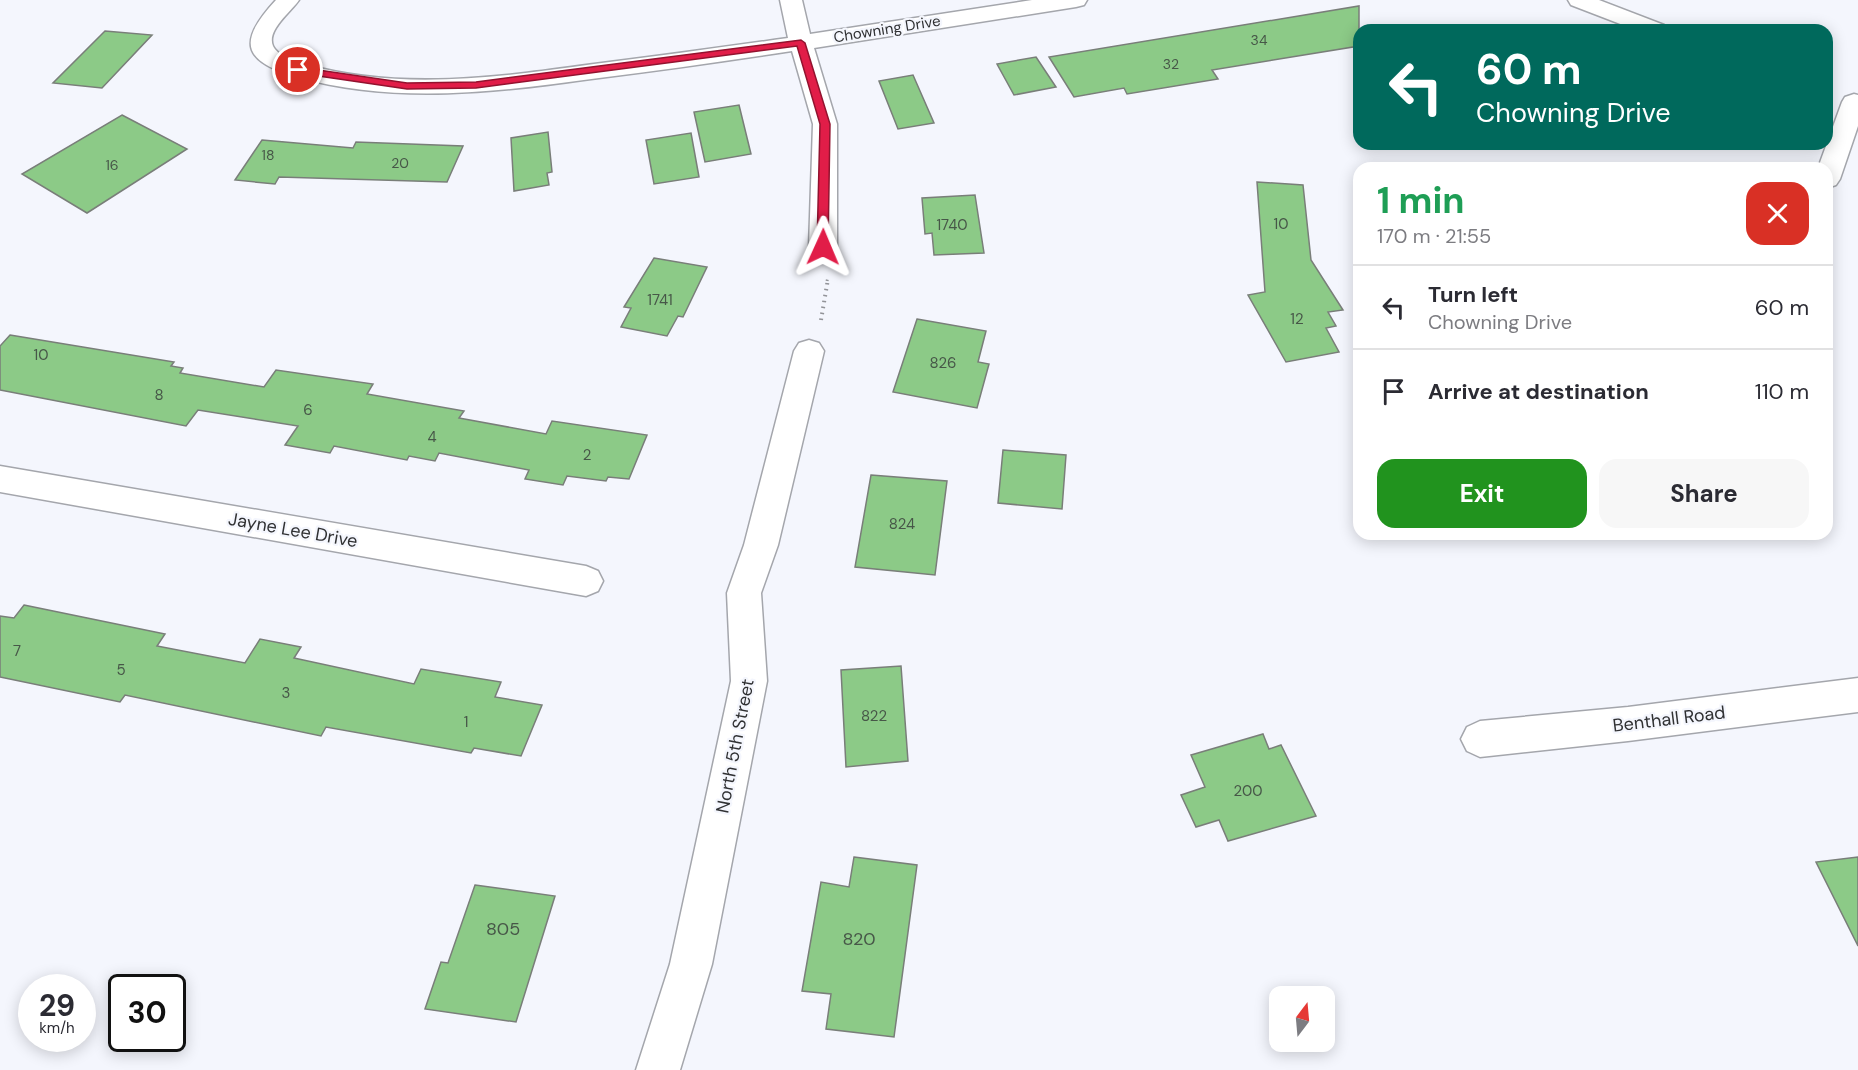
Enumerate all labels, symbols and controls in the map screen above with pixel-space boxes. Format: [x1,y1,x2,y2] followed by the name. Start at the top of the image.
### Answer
[832,11,942,47] street label: Chowning Drive
[1251,31,1268,49] house number: 34
[1476,42,1582,97] text: 60 m
[272,44,323,95] pin
[1377,48,1455,126] icon: left
[281,53,314,86] icon: arrive
[1163,55,1179,73] house number: 32
[1476,95,1671,130] text: Chowning Drive
[262,146,274,164] house number: 18
[391,154,409,172] house number: 20
[105,156,119,174] house number: 16
[1377,177,1465,224] text: 1 min
[1746,182,1809,245] button: close
[1274,214,1288,234] house number: 10
[791,215,855,279] position arrow
[936,215,968,235] house number: 1740
[1377,223,1491,249] text: 170 m · 21:55
[1428,280,1518,309] text: Turn left
[647,290,673,310] house number: 1741
[1377,291,1410,324] icon: left
[1755,293,1809,322] text: 60 m
[1290,309,1304,329] house number: 12
[1428,309,1572,335] text: Chowning Drive
[34,345,48,365] house number: 10
[930,353,956,373] house number: 826
[1377,375,1410,408] icon: arrive
[1428,377,1649,406] text: Arrive at destination
[1755,377,1809,406] text: 110 m
[154,385,164,405] house number: 8
[303,400,313,420] house number: 6
[427,427,437,447] house number: 4
[583,445,591,465] house number: 2
[1377,459,1587,528] button: Exit
[1599,459,1809,528] button: Share
[226,507,360,553] street label: Jayne Lee Drive
[889,514,915,534] house number: 824
[13,641,21,661] house number: 7
[116,660,126,680] house number: 5
[710,677,760,815] street label: North 5th Street
[282,683,290,703] house number: 3
[1611,700,1727,738] street label: Benthall Road
[861,706,887,726] house number: 822
[464,712,468,732] house number: 1
[1233,781,1263,801] house number: 200
[486,917,520,941] house number: 805
[842,927,876,951] house number: 820
[108,974,186,1052] speed limit sign: 30
[39,986,75,1025] text: 29
[1269,986,1335,1052] north arrow
[1269,986,1335,1052] map controls
[39,1018,75,1038] text: km/h

